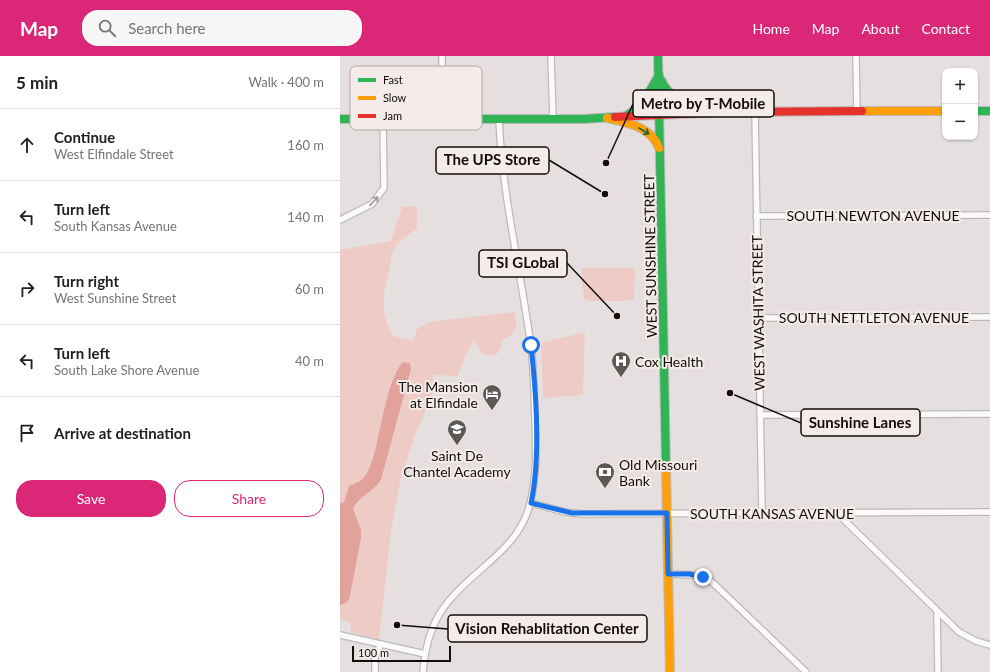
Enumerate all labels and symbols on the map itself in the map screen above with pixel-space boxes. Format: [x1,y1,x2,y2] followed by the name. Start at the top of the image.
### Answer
[350,66,482,130] legend
[383,73,403,86] text: Fast
[633,90,774,117] callout: Metro by T-Mobile
[383,91,407,104] text: Slow
[641,94,765,112] text: Metro by T-Mobile
[383,109,402,122] text: Jam
[638,127,650,135] one-way arrow
[436,147,549,174] callout: The UPS Store
[444,150,540,168] text: The UPS Store
[640,173,660,338] street label: WEST SUNSHINE STREET
[369,196,378,206] one-way arrow
[786,207,960,224] street label: SOUTH NEWTON AVENUE
[748,234,768,391] street label: WEST WASHITA STREET
[479,250,567,277] callout: TSI GLobal
[487,253,559,271] text: TSI GLobal
[779,309,969,326] street label: SOUTH NETTLETON AVENUE
[522,336,540,354] route start
[610,350,632,378] hospital icon: Cox Health
[635,353,703,370] place label: Cox Health
[398,378,478,411] place label: The Mansion at Elfindale
[481,383,503,411] hotel icon: The Mansion at Elfindale
[801,409,920,436] callout: Sunshine Lanes
[809,413,912,431] text: Sunshine Lanes
[446,418,468,446] school or university icon: Saint De Chantel Academy
[403,447,511,480] place label: Saint De Chantel Academy
[619,456,697,489] place label: Old Missouri Bank
[594,461,616,489] bank icon: Old Missouri Bank
[690,505,854,522] street label: SOUTH KANSAS AVENUE
[694,568,712,586] route end
[448,615,647,642] callout: Vision Rehablitation Center
[454,619,639,637] text: Vision Rehablitation Center
[352,644,451,663] scale bar

